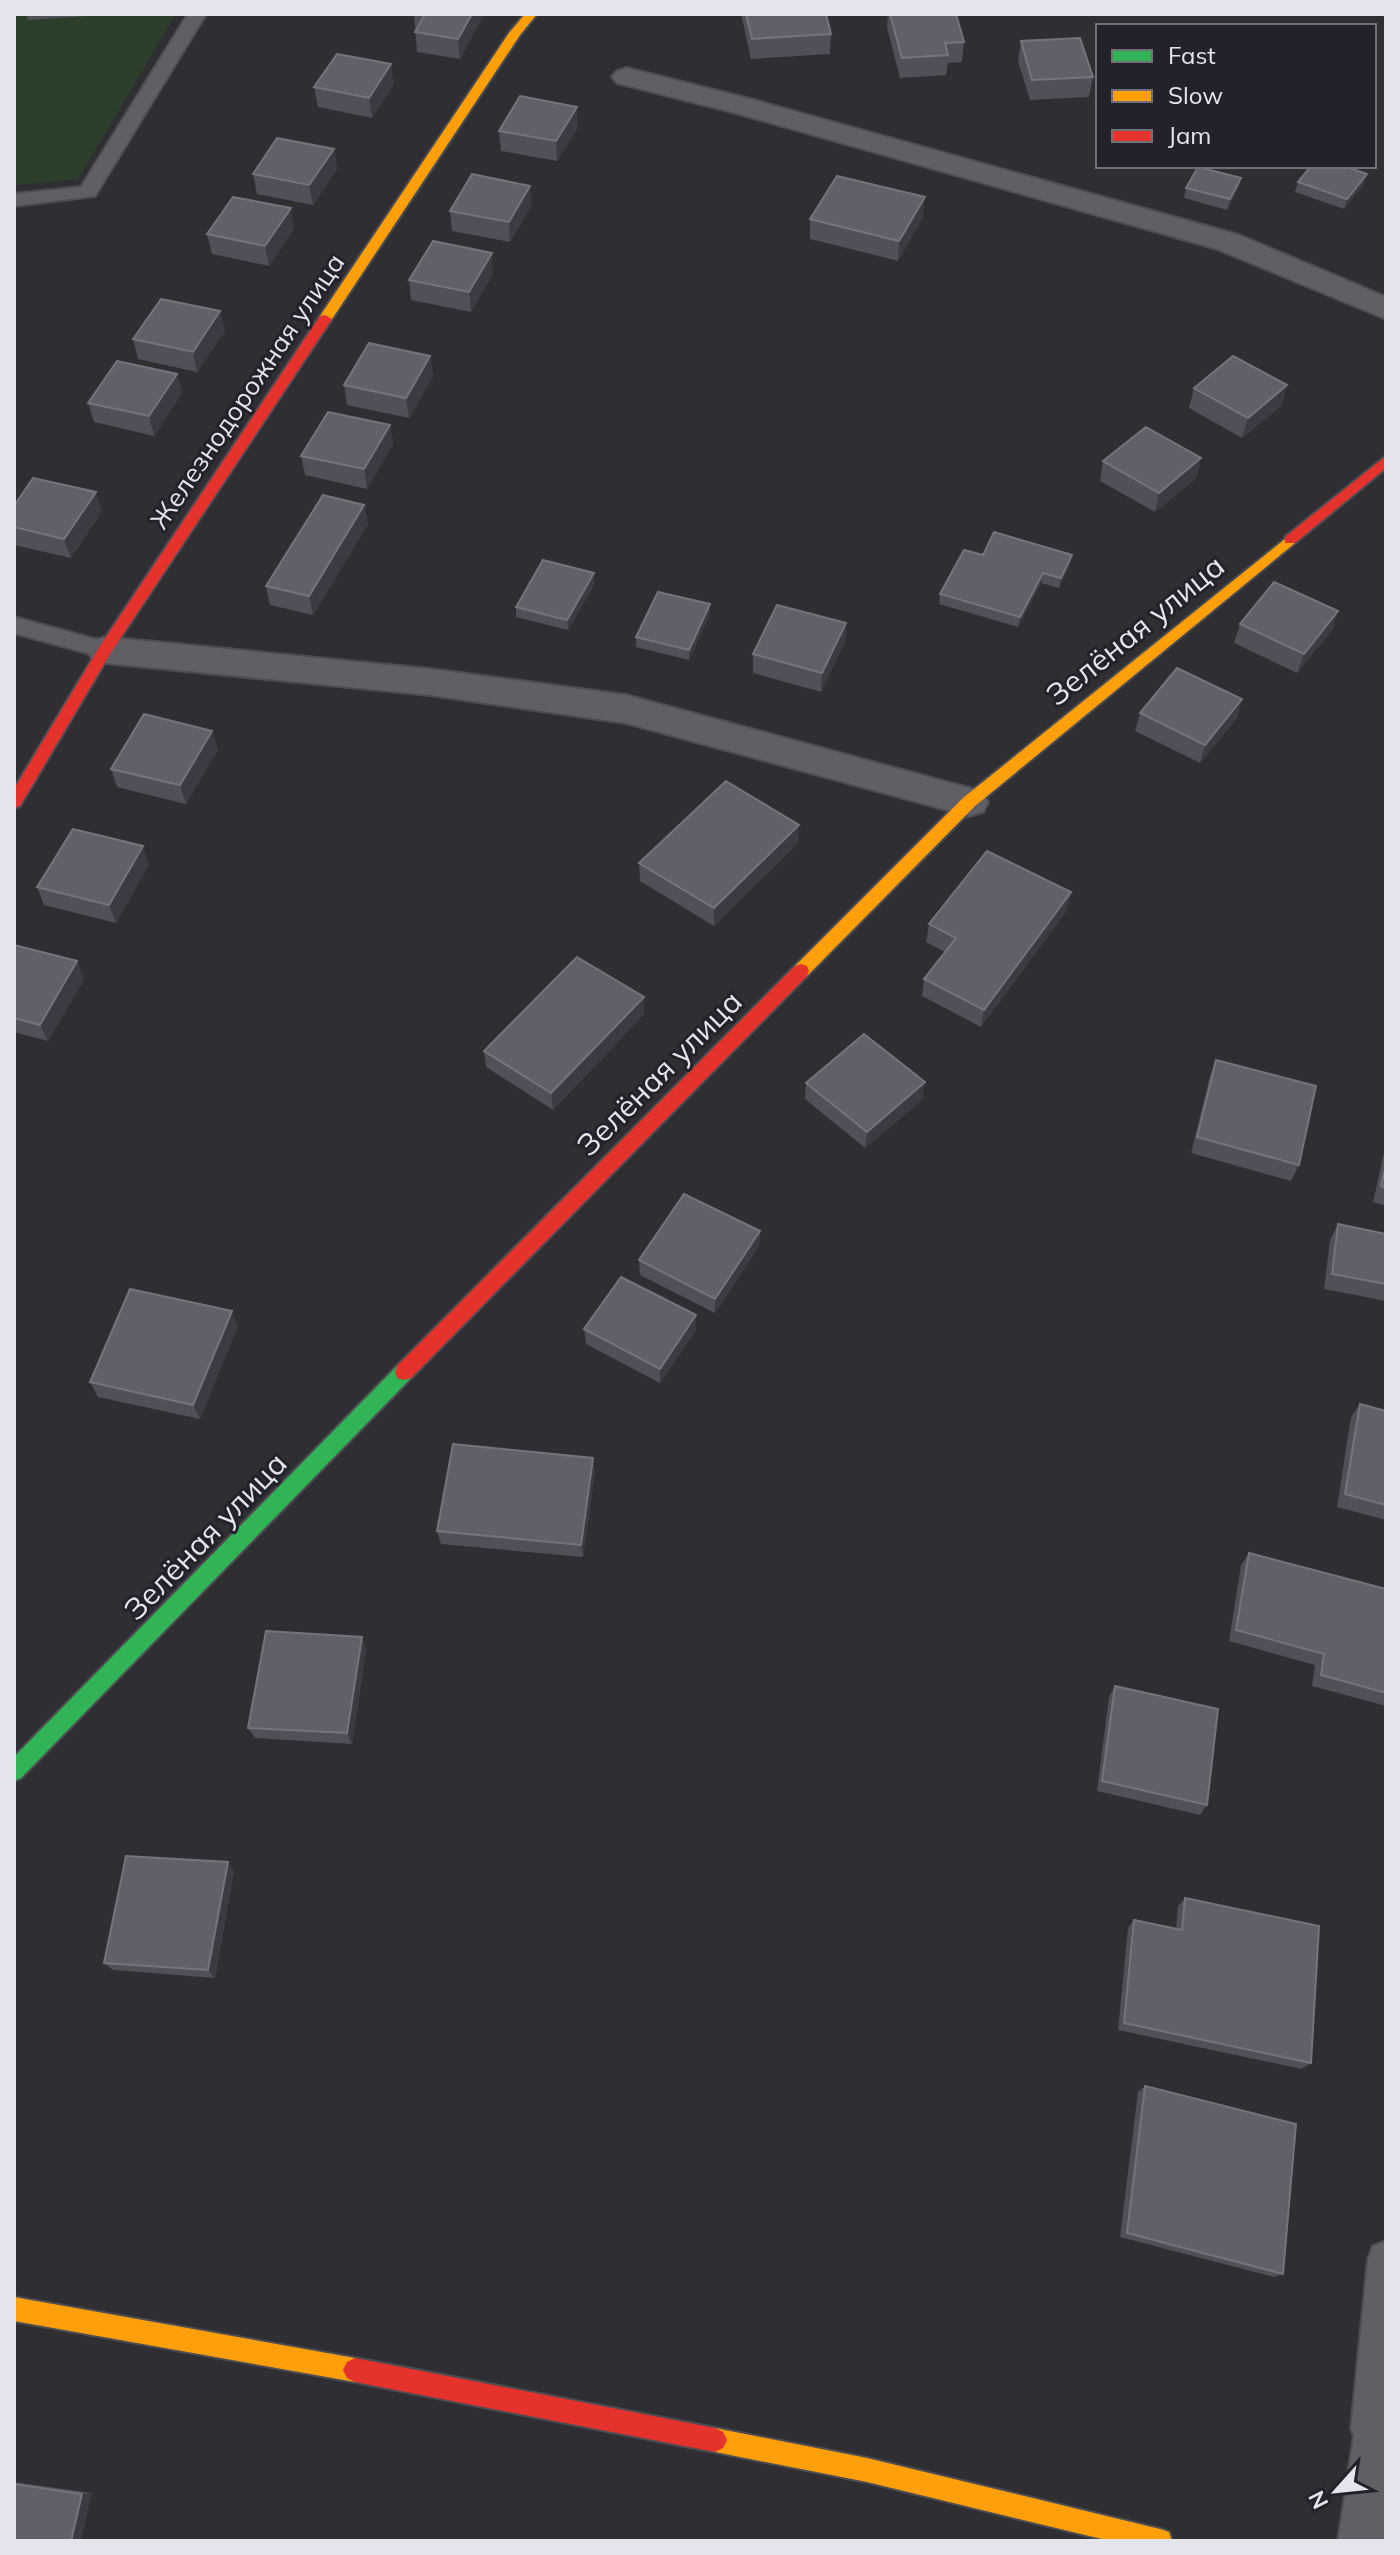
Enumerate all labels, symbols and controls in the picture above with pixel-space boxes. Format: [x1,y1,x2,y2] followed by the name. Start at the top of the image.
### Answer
[1096,24,1376,168] legend
[1168,40,1216,70] text: Fast
[1168,80,1223,110] text: Slow
[1168,120,1211,150] text: Jam
[143,247,351,535] street label: Железнодорожная улица
[1038,547,1232,713] street label: Зелёная улица
[568,982,750,1164] street label: Зелёная улица
[115,1444,295,1628] street label: Зелёная улица
[1296,2451,1376,2531] north arrow
[1302,2486,1334,2514] text: N

